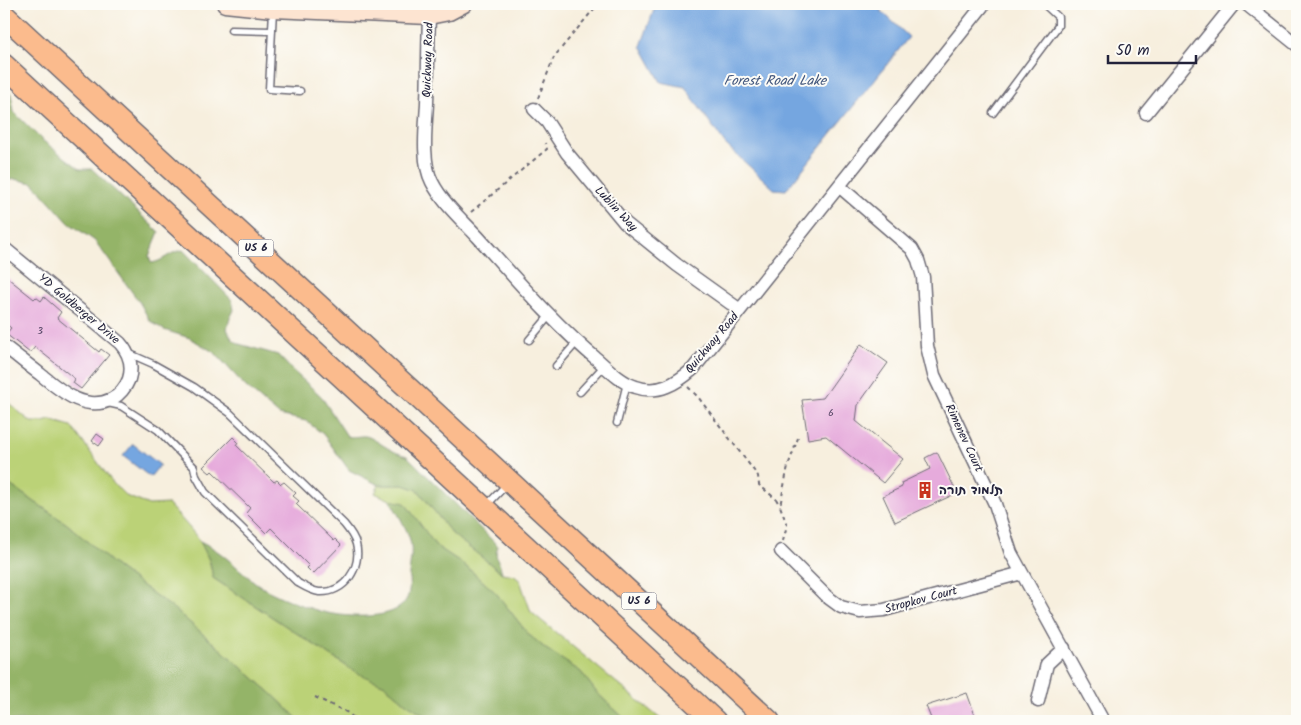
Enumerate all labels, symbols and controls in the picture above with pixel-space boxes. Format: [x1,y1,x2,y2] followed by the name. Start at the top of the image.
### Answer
[417,21,439,98] street label: Quickway Road
[1108,32,1196,64] scale bar
[1116,39,1150,63] text: 50 m
[724,70,828,92] water label: Forest Road Lake
[590,182,642,236] street label: Lublin Way
[238,240,274,256] road number: US 6
[34,269,125,349] street label: YD Goldberger Drive
[680,307,744,378] street label: Quickway Road
[37,323,43,339] house number: 3
[940,401,988,476] street label: Rimenev Court
[828,405,834,421] house number: 6
[915,480,935,500] building icon: תלמוד תורה
[939,481,1003,500] place label: תלמוד תורה
[883,581,960,619] street label: Stropkov Court
[622,592,656,610] road number: US 6

